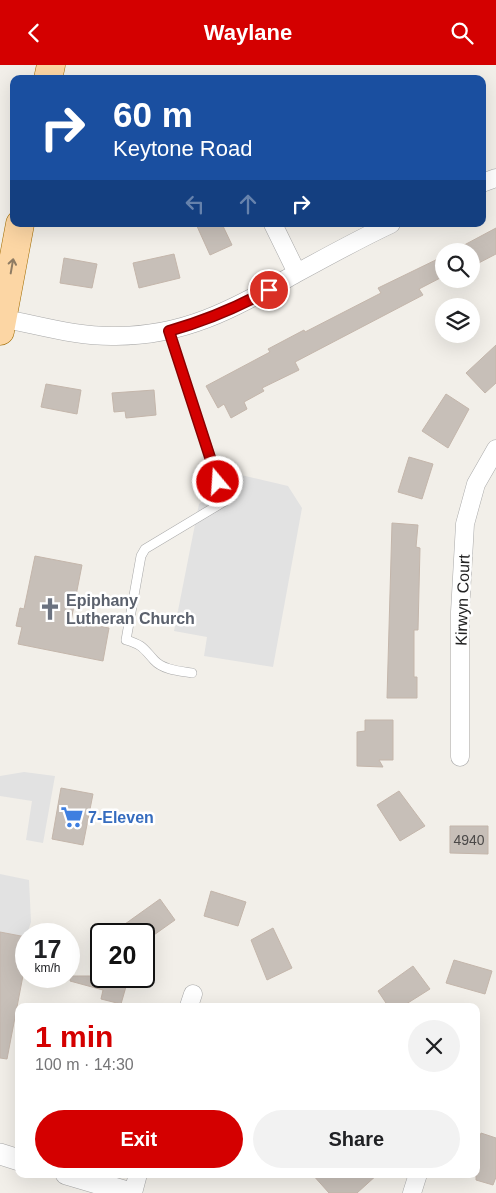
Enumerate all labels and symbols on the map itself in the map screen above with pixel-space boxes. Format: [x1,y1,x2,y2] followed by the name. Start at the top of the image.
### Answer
[8,259,17,275] one-way arrow
[248,269,290,311] pin
[191,455,243,507] position arrow
[452,553,473,646] street label: Kirwyn Court
[66,592,195,627] place label: Epiphany Lutheran Church
[37,596,63,622] church icon: Epiphany Lutheran Church
[59,804,85,830] supermarket icon: 7-Eleven
[88,809,154,826] place label: 7-Eleven
[453,832,485,848] house number: 4940
[90,923,155,988] speed limit sign: 20

